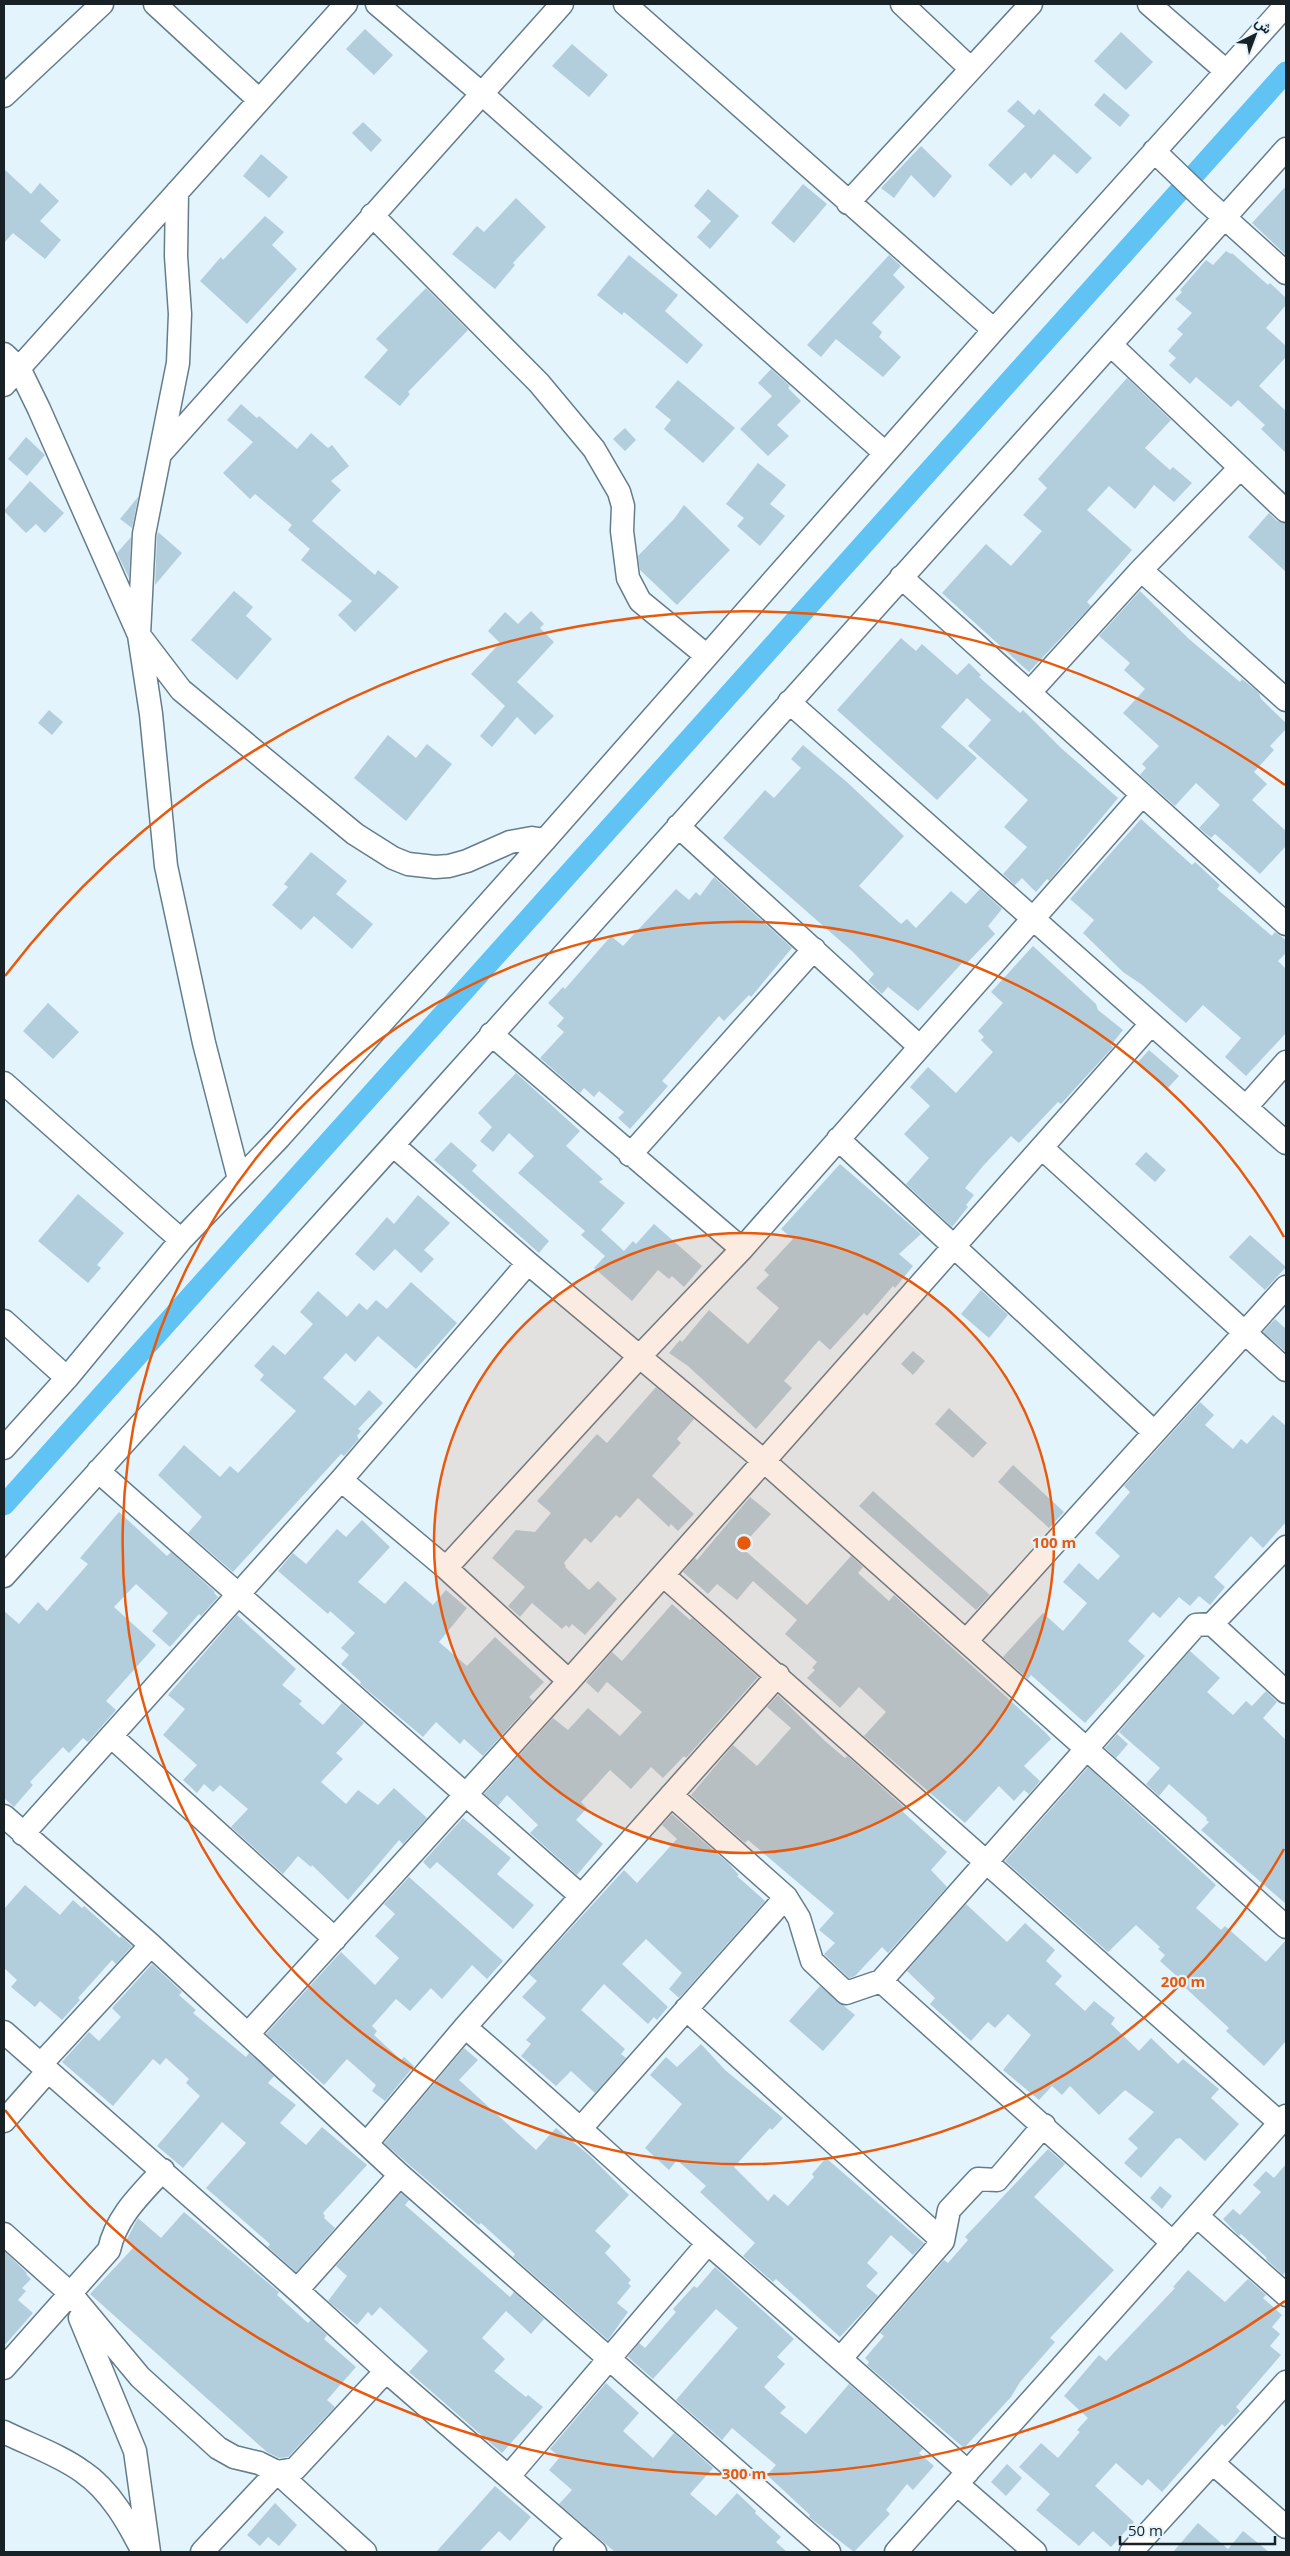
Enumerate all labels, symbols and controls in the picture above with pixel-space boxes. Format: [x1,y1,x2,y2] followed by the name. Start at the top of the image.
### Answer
[1230,10,1280,60] north arrow
[1251,12,1277,38] text: ش
[1032,1532,1076,1552] text: 100 m
[735,1534,753,1552] centre of rings
[1161,1971,1205,1991] text: 200 m
[722,2463,766,2483] text: 300 m
[1120,2514,1275,2546] scale bar
[1128,2520,1163,2540] text: 50 m

